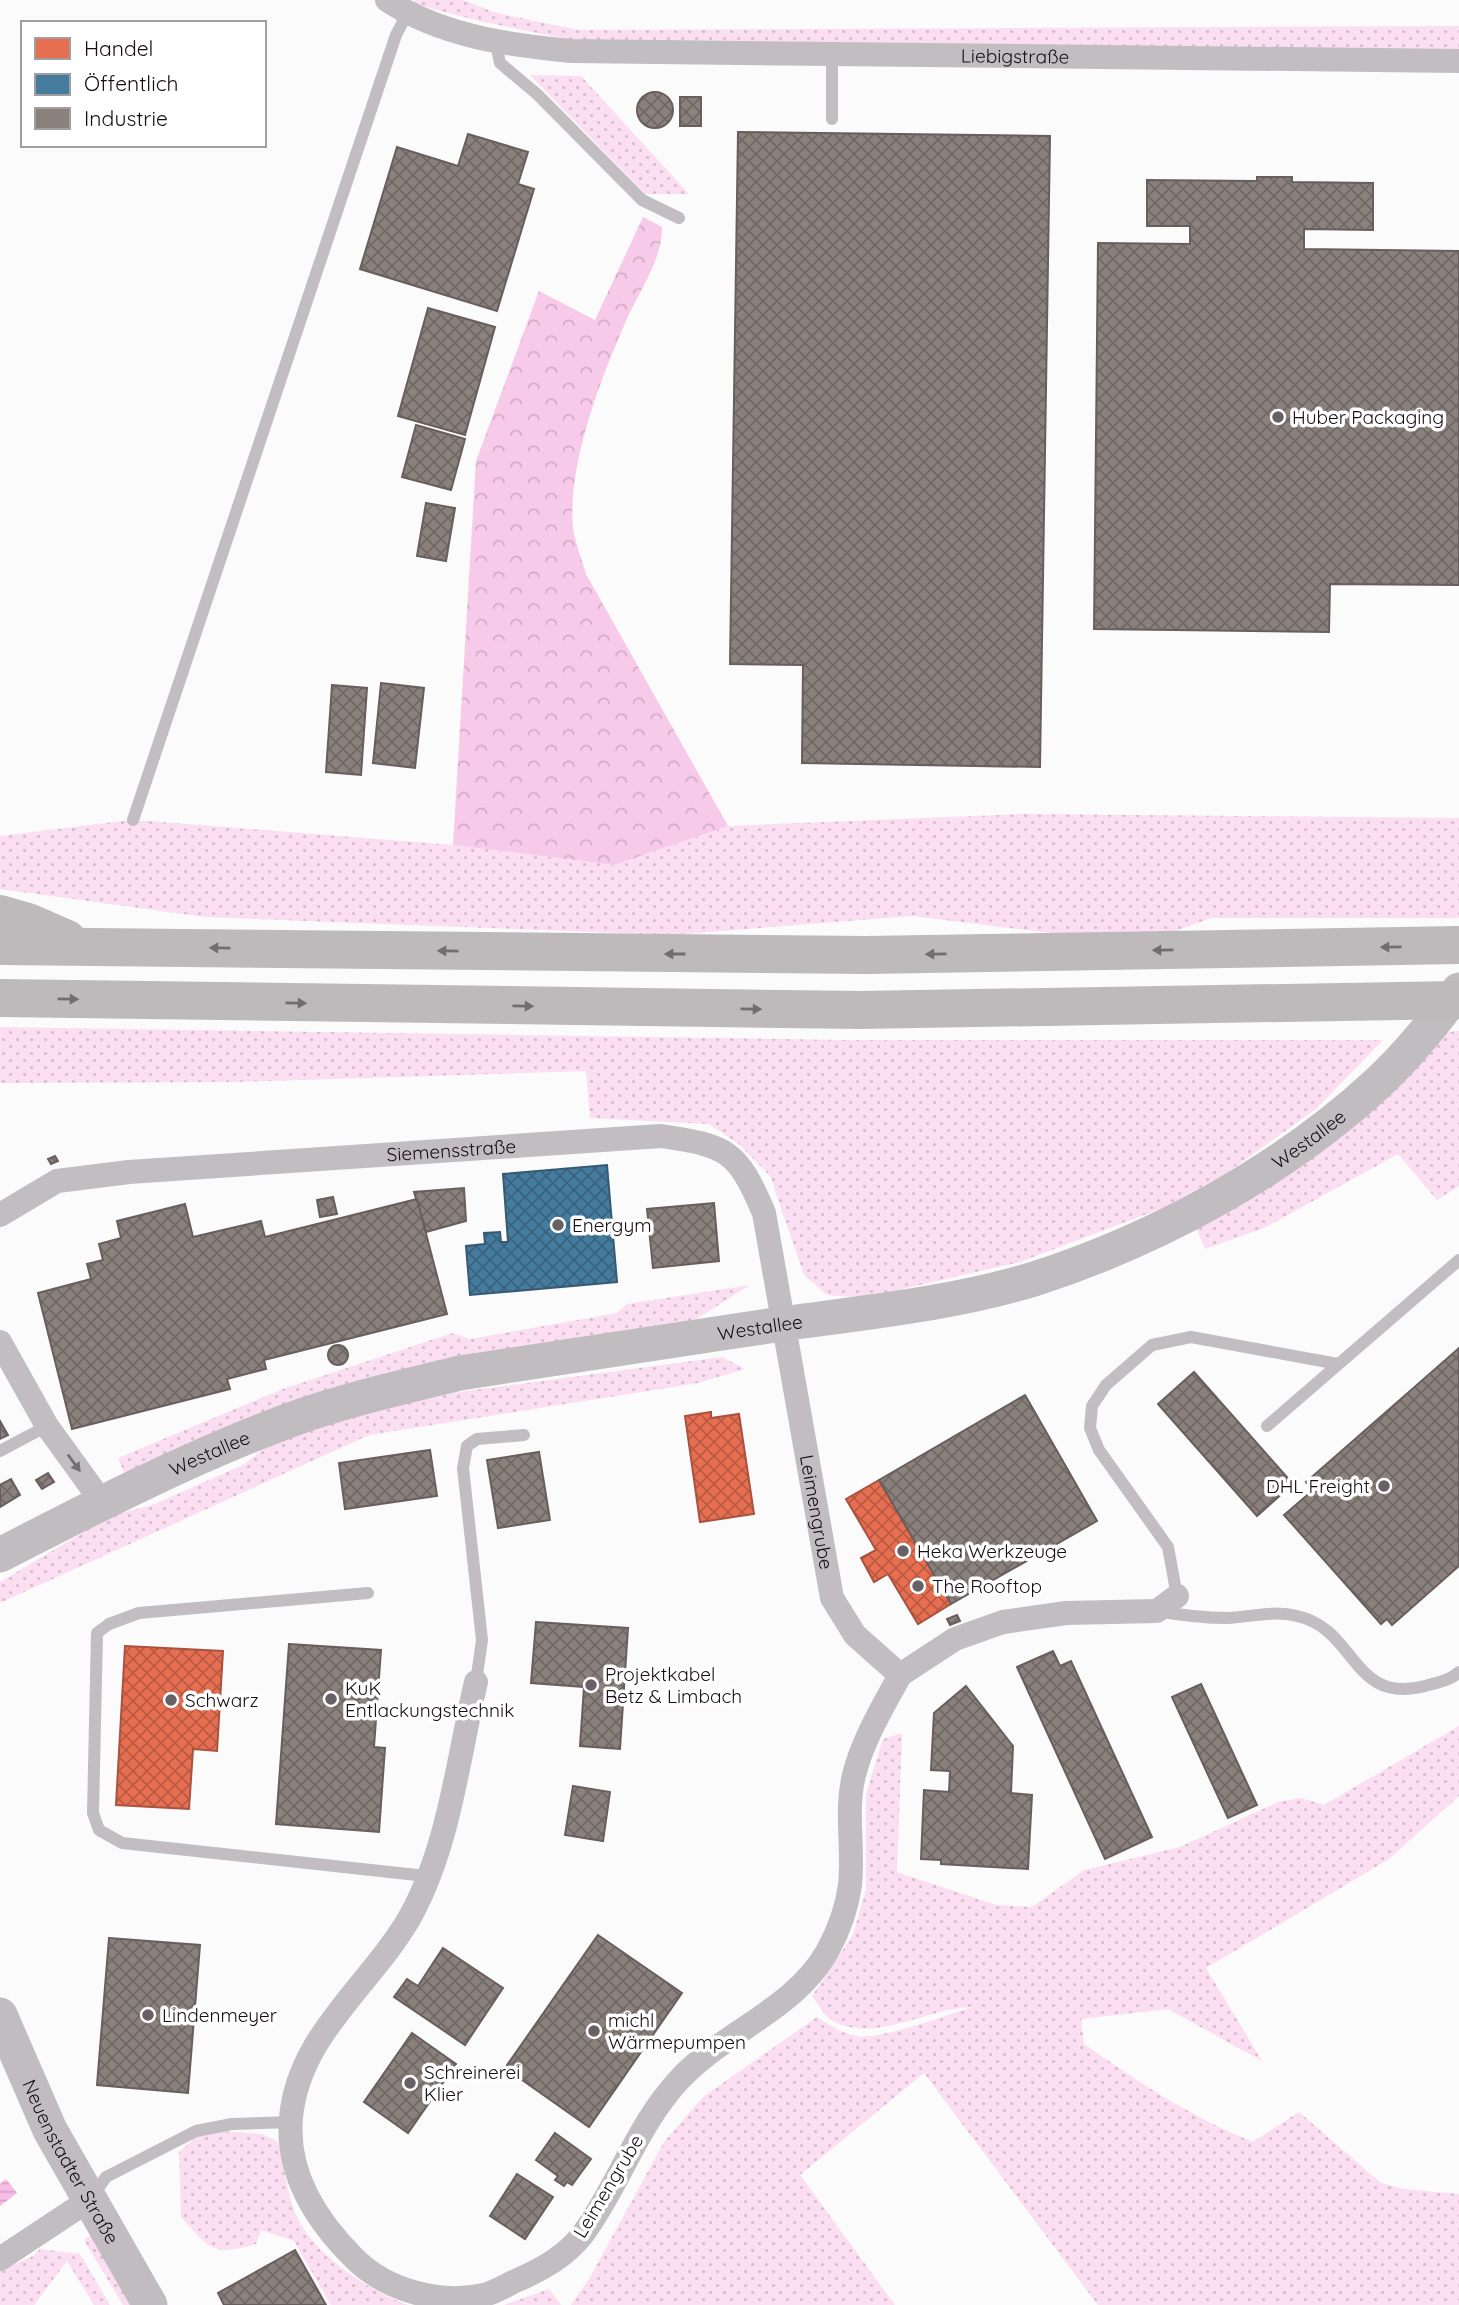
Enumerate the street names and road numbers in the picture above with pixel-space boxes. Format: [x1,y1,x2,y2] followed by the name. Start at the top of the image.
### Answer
[961,43,1069,69] street label: Liebigstraße
[1267,1104,1350,1174] street label: Westallee
[386,1134,517,1167] street label: Siemensstraße
[716,1309,804,1345] street label: Westallee
[165,1425,253,1481] street label: Westallee
[795,1453,839,1571] street label: Leimengrube
[17,2076,125,2248] street label: Neuenstadter Straße
[568,2130,648,2242] street label: Leimengrube

